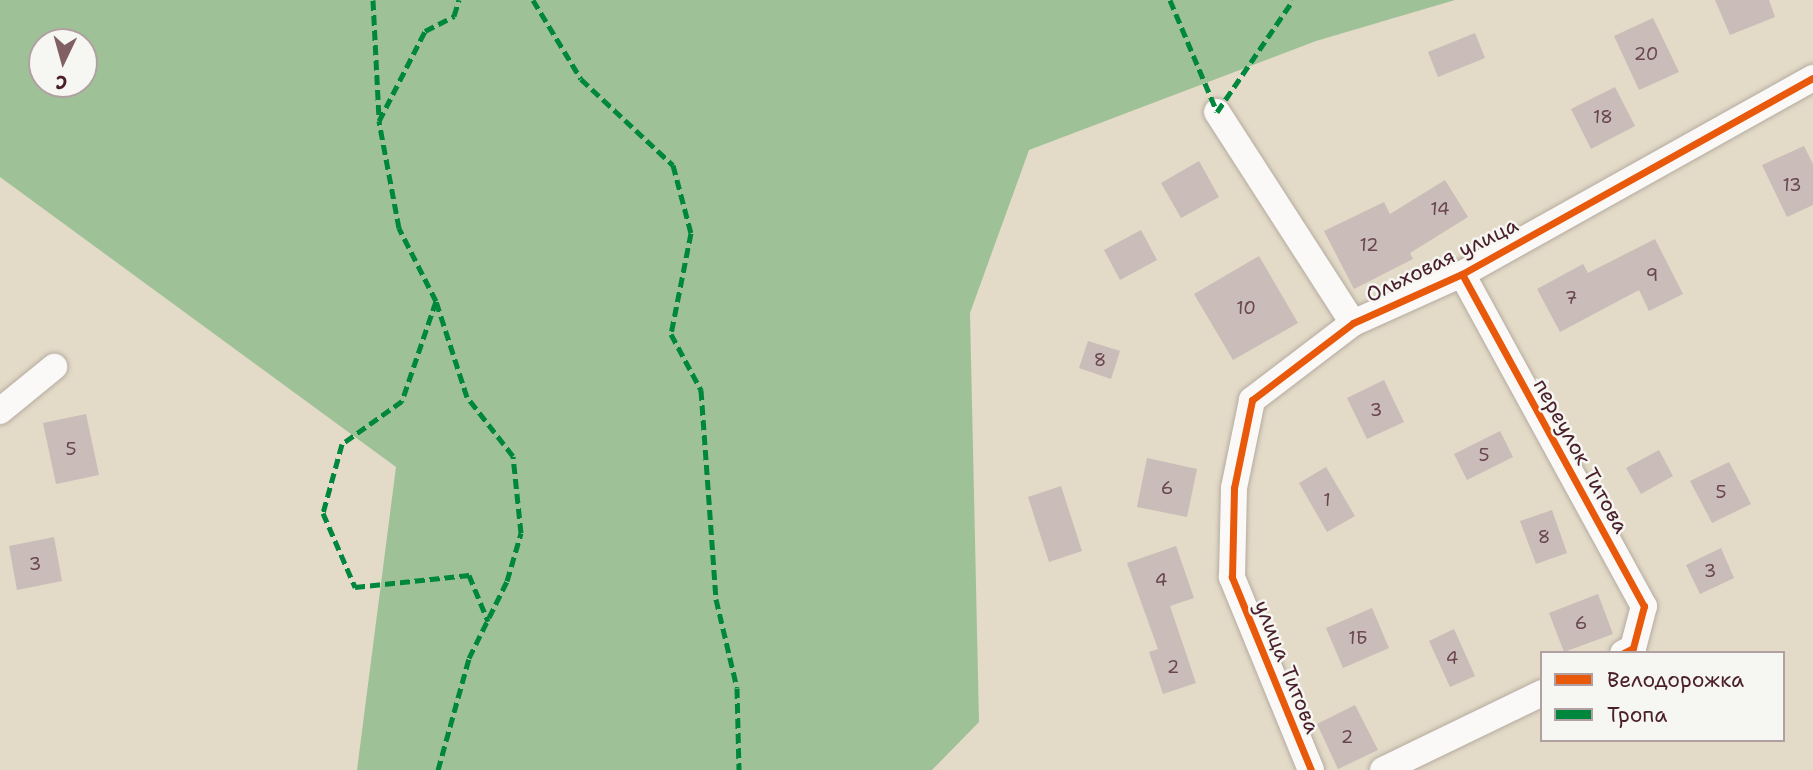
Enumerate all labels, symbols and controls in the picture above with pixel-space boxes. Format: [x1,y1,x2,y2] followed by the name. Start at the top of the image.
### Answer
[28,28,98,98] north arrow
[1634,43,1658,65] house number: 20
[54,69,68,95] text: С
[1593,106,1613,128] house number: 18
[1782,174,1802,196] house number: 13
[1430,198,1450,220] house number: 14
[1362,212,1522,308] street label: Ольховая улица
[1359,234,1379,256] house number: 12
[1646,264,1658,286] house number: 9
[1565,287,1577,309] house number: 7
[1236,297,1256,319] house number: 10
[1094,349,1106,371] house number: 8
[1528,374,1634,538] street label: переулок Титова
[1370,399,1382,421] house number: 3
[65,438,77,460] house number: 5
[1478,444,1490,466] house number: 5
[1161,477,1173,499] house number: 6
[1715,481,1727,503] house number: 5
[1323,489,1331,511] house number: 1
[1538,526,1550,548] house number: 8
[29,553,41,575] house number: 3
[1704,560,1716,582] house number: 3
[1155,569,1167,591] house number: 4
[1249,597,1325,737] street label: улица Титова
[1575,612,1587,634] house number: 6
[1348,627,1368,649] house number: 1Б
[1446,647,1458,669] house number: 4
[1540,651,1785,742] legend
[1167,656,1179,678] house number: 2
[1607,666,1744,694] text: Велодорожка
[1607,701,1667,729] text: Тропа
[1341,726,1353,748] house number: 2

